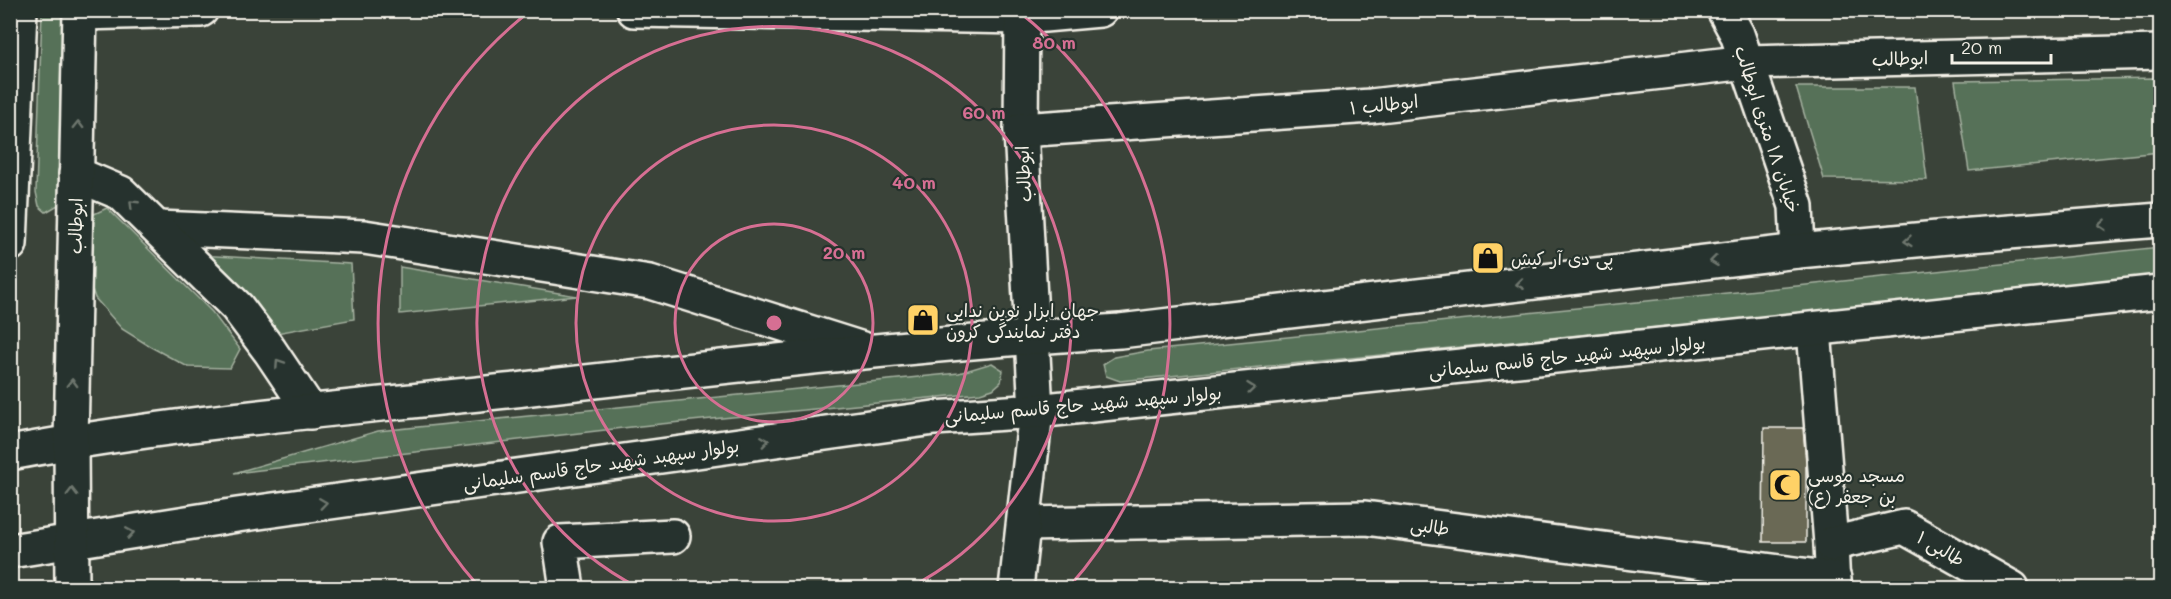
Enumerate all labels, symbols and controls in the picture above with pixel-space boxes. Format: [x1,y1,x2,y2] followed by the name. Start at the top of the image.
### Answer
[1952,27,2051,65] scale bar
[1032,30,1076,54] text: 80 m
[1961,35,2002,59] text: 20 m
[1730,42,1806,216] street label: خیابان ۱۸ متری ابوطالب
[1871,45,1929,71] street label: ابوطالب
[1349,88,1419,120] street label: ابوطالب ۱
[962,100,1006,124] text: 60 m
[71,121,84,130] one-way arrow
[1010,145,1036,203] street label: ابوطالب
[892,170,936,194] text: 40 m
[63,198,87,254] street label: ابوطالب
[130,201,141,212] one-way arrow
[2098,218,2107,231] one-way arrow
[1903,234,1912,247] one-way arrow
[823,240,865,264] text: 20 m
[1470,240,1506,276] shop icon: پی دی آر کیش
[1511,246,1614,271] place label: پی دی آر کیش
[1709,254,1718,267] one-way arrow
[1516,277,1525,290] one-way arrow
[946,298,1099,343] place label: جهان ابزار نوین ندایی دفتر نمایندگی کرون
[905,302,941,338] shop icon: جهان ابزار نوین ندایی دفتر نمایندگی کرون
[764,313,784,333] centre of rings
[1427,330,1707,385] street label: بولوار سپهبد شهید حاج قاسم سلیمانی
[275,359,286,370] one-way arrow
[66,379,79,388] one-way arrow
[943,380,1223,431] street label: بولوار سپهبد شهید حاج قاسم سلیمانی
[1247,383,1256,395] one-way arrow
[461,433,741,498] street label: بولوار سپهبد شهید حاج قاسم سلیمانی
[761,435,770,448] one-way arrow
[1808,463,1905,509] place label: مسجد موسی بن جعفر (ع)
[1767,467,1803,503] mosque icon: مسجد موسی بن جعفر (ع)
[66,487,78,496] one-way arrow
[318,497,327,509] one-way arrow
[1409,512,1451,540] street label: طالبی
[1913,525,1969,571] street label: طالبی ۱
[125,527,135,540] one-way arrow

